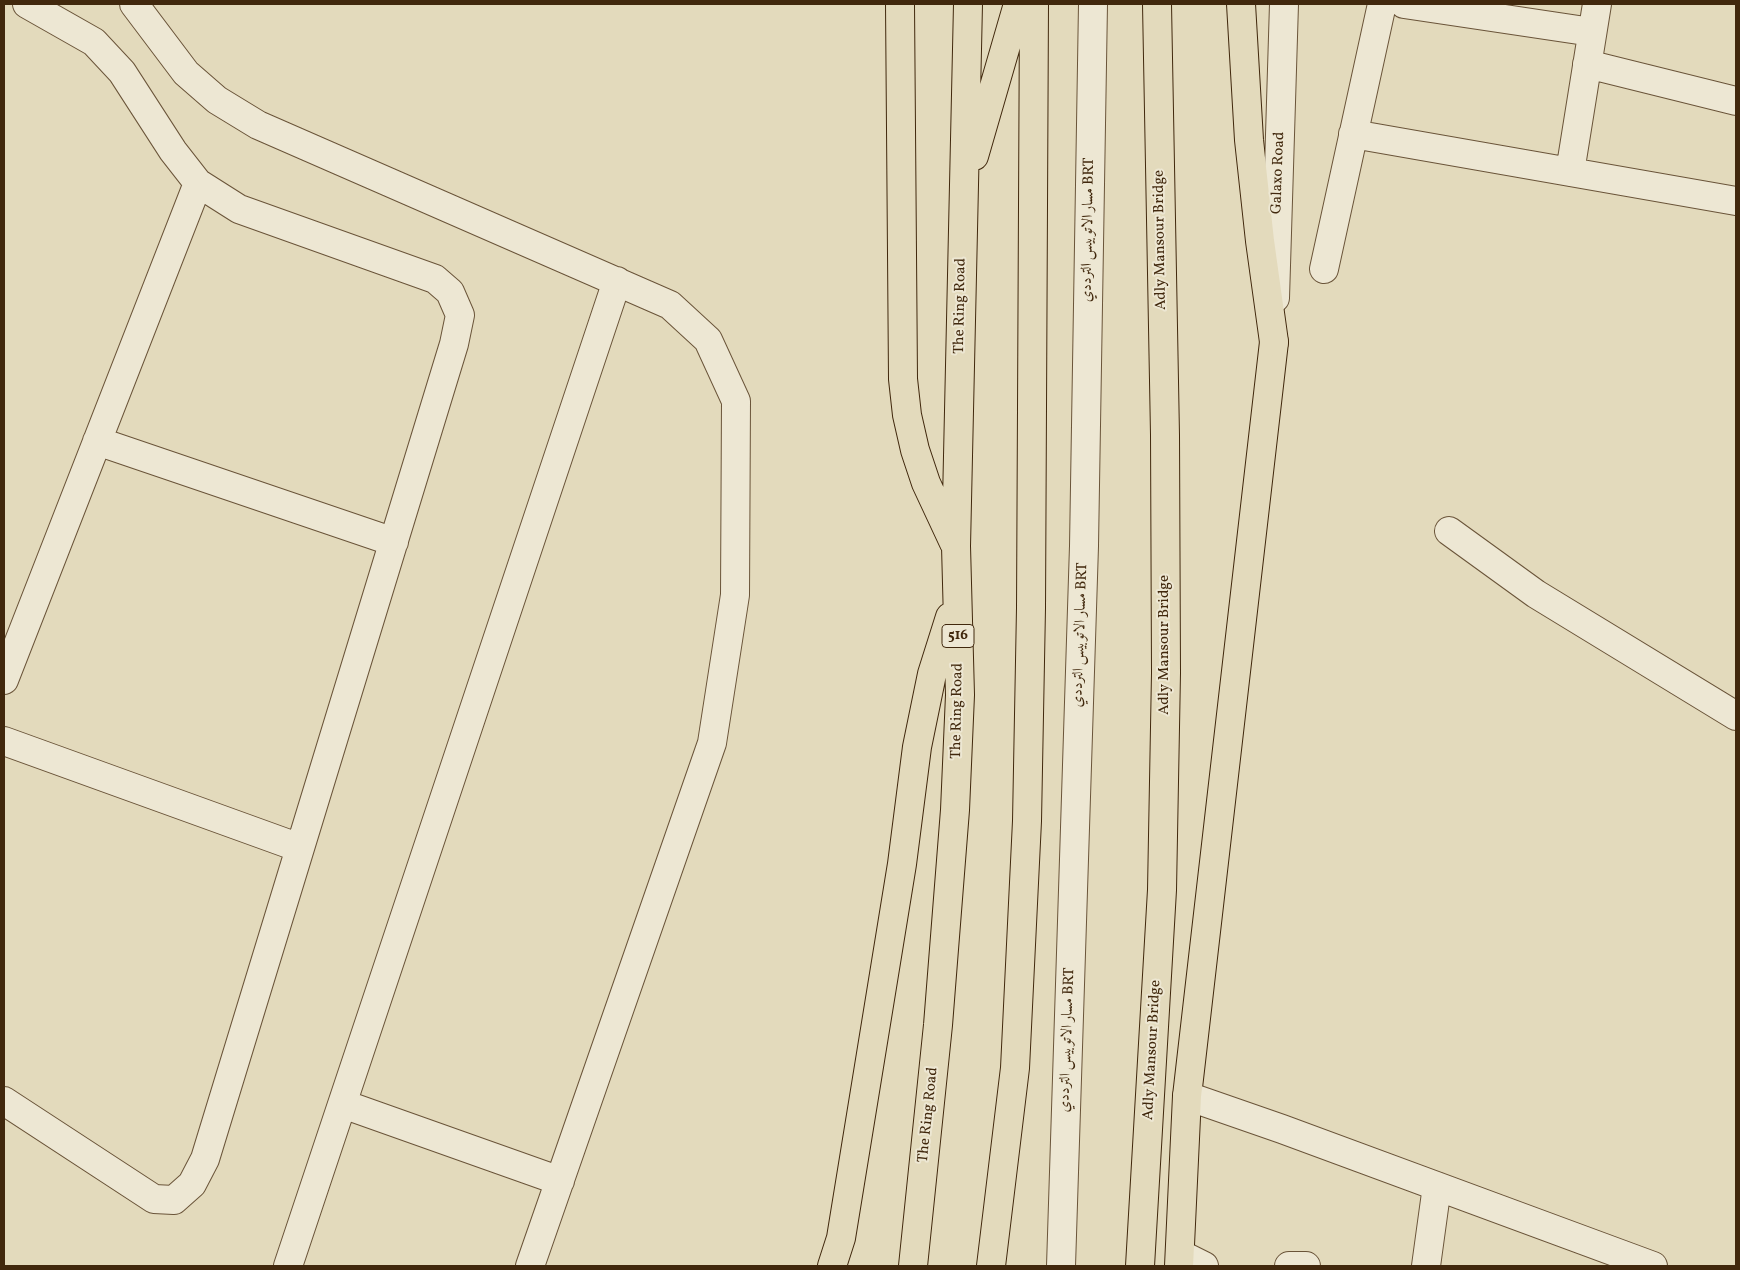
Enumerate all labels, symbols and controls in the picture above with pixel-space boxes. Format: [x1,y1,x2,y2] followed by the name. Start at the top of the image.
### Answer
[1269,131,1289,215] street label: Galaxo Road
[1079,158,1099,302] street label: مسار الاتوبيس الترددي BRT
[1151,170,1171,310] street label: Adly Mansour Bridge
[951,258,971,354] street label: The Ring Road
[1069,562,1093,708] street label: مسار الاتوبيس الترددي BRT
[1156,575,1174,715] street label: Adly Mansour Bridge
[942,624,974,648] road number: 516
[948,663,968,759] street label: The Ring Road
[1056,967,1080,1113] street label: مسار الاتوبيس الترددي BRT
[1140,980,1166,1120] street label: Adly Mansour Bridge
[915,1066,943,1164] street label: The Ring Road

